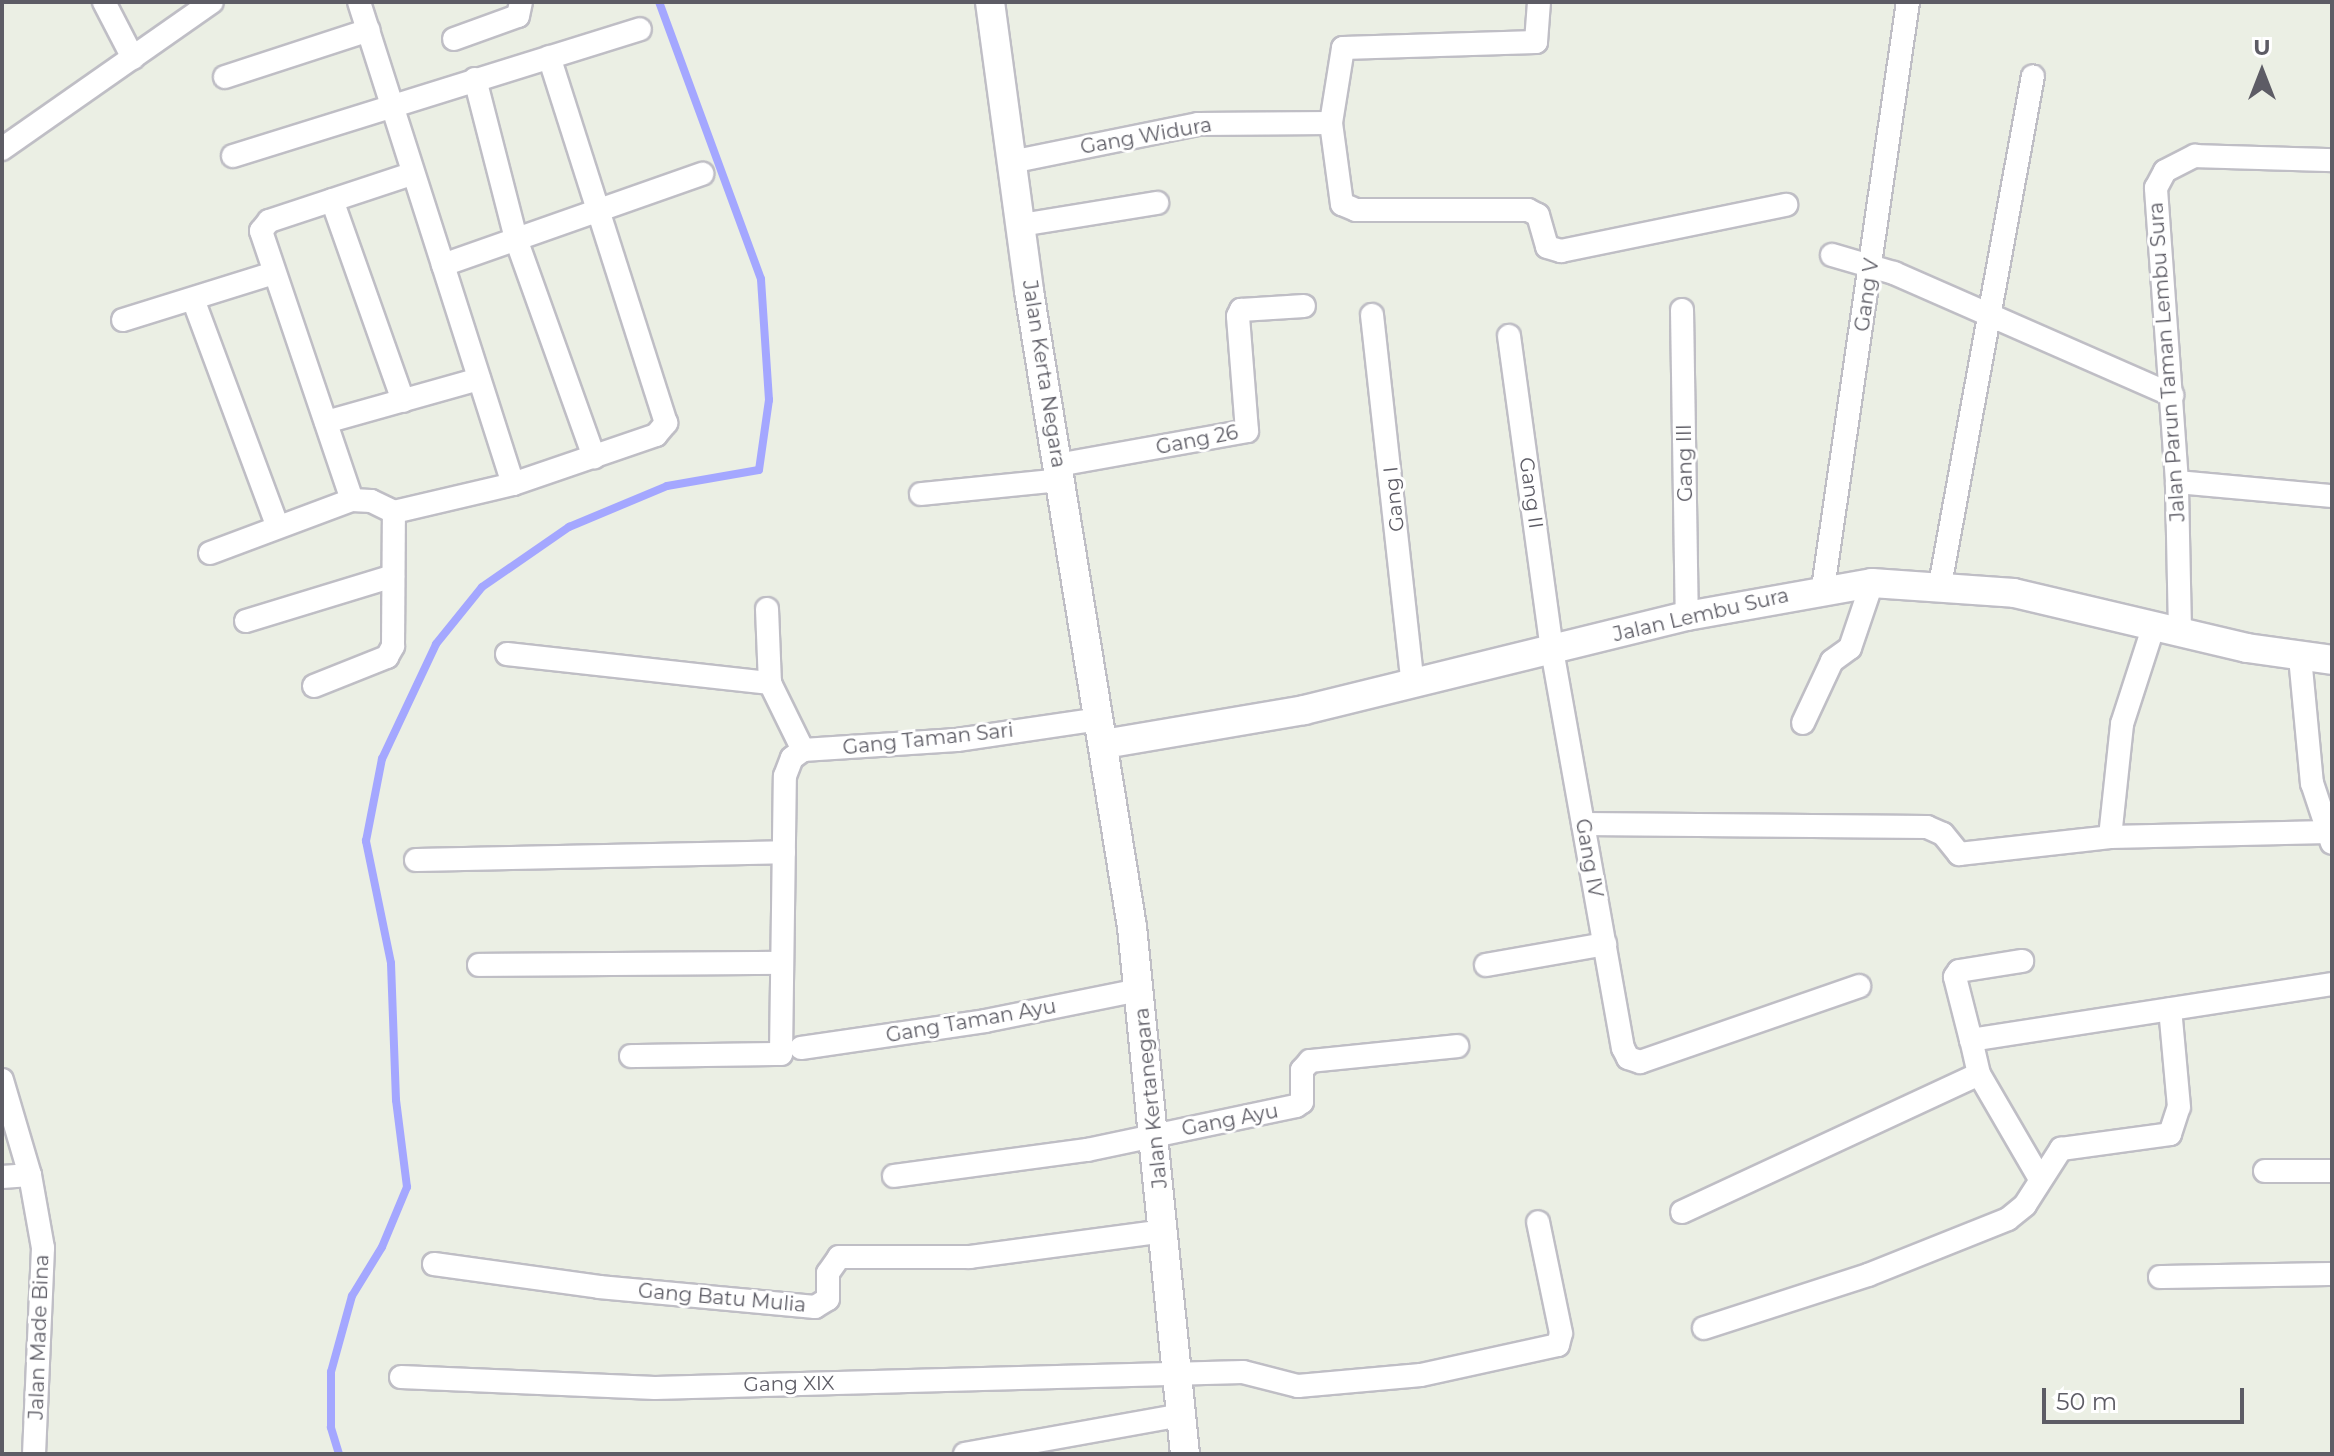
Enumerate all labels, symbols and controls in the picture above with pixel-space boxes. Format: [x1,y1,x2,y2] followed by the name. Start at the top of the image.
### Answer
[2222,32,2302,112] north arrow
[2253,34,2271,61] text: U
[1078,113,1214,159] street label: Gang Widura
[2144,201,2190,523] street label: Jalan Parun Taman Lembu Sura
[1850,257,1884,333] street label: Gang V
[1017,279,1071,469] street label: Jalan Kerta Negara
[1154,420,1240,460] street label: Gang 26
[1672,424,1698,502] street label: Gang III
[1514,456,1548,530] street label: Gang II
[1379,465,1409,533] street label: Gang I
[1611,583,1791,647] street label: Jalan Lembu Sura
[841,718,1015,760] street label: Gang Taman Sari
[1570,817,1608,899] street label: Gang IV
[884,994,1058,1048] street label: Gang Taman Ayu
[1130,1006,1172,1190] street label: Jalan Kertanegara
[1180,1099,1280,1141] street label: Gang Ayu
[24,1254,54,1420] street label: Jalan Made Bina
[637,1279,807,1317] street label: Gang Batu Mulia
[743,1371,835,1397] street label: Gang XIX
[2046,1372,2248,1422] scale bar
[2056,1387,2117,1416] text: 50 m

